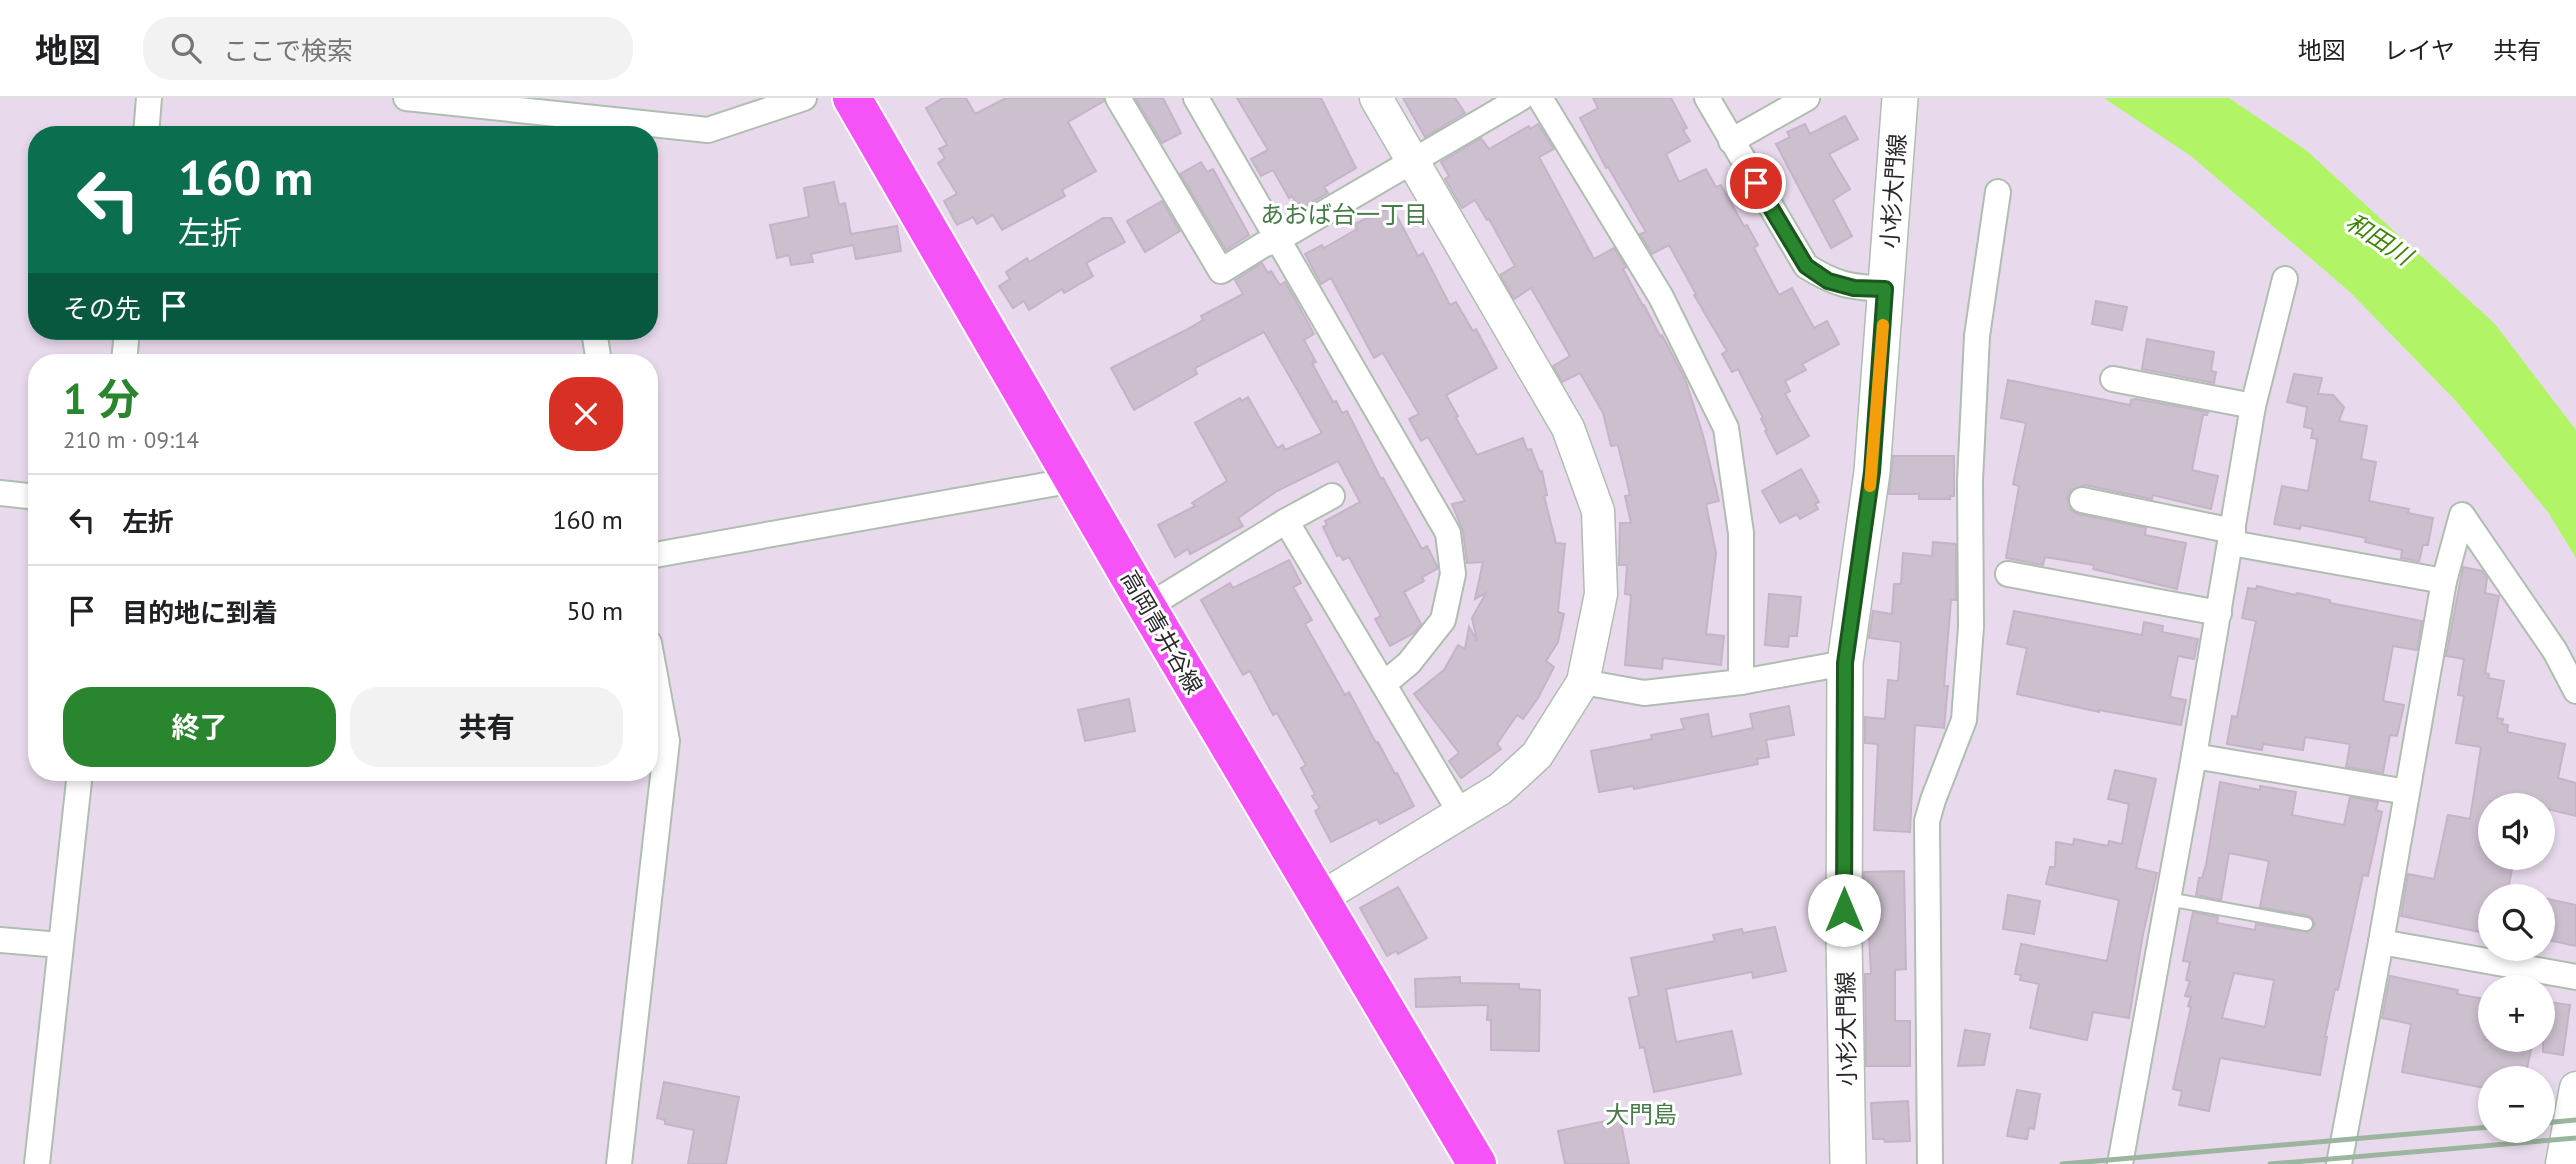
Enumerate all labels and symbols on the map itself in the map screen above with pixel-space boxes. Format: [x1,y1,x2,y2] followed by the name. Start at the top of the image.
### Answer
[1875,133,1911,249] street label: 小杉大門線
[1726,153,1786,213] pin
[1260,199,1428,230] district label: あおば台一丁目
[2340,206,2420,273] water label: 和田川
[1115,565,1209,699] street label: 高岡青井谷線
[1807,873,1881,947] position arrow
[1830,971,1862,1087] street label: 小杉大門線
[1605,1099,1677,1130] district label: 大門島

